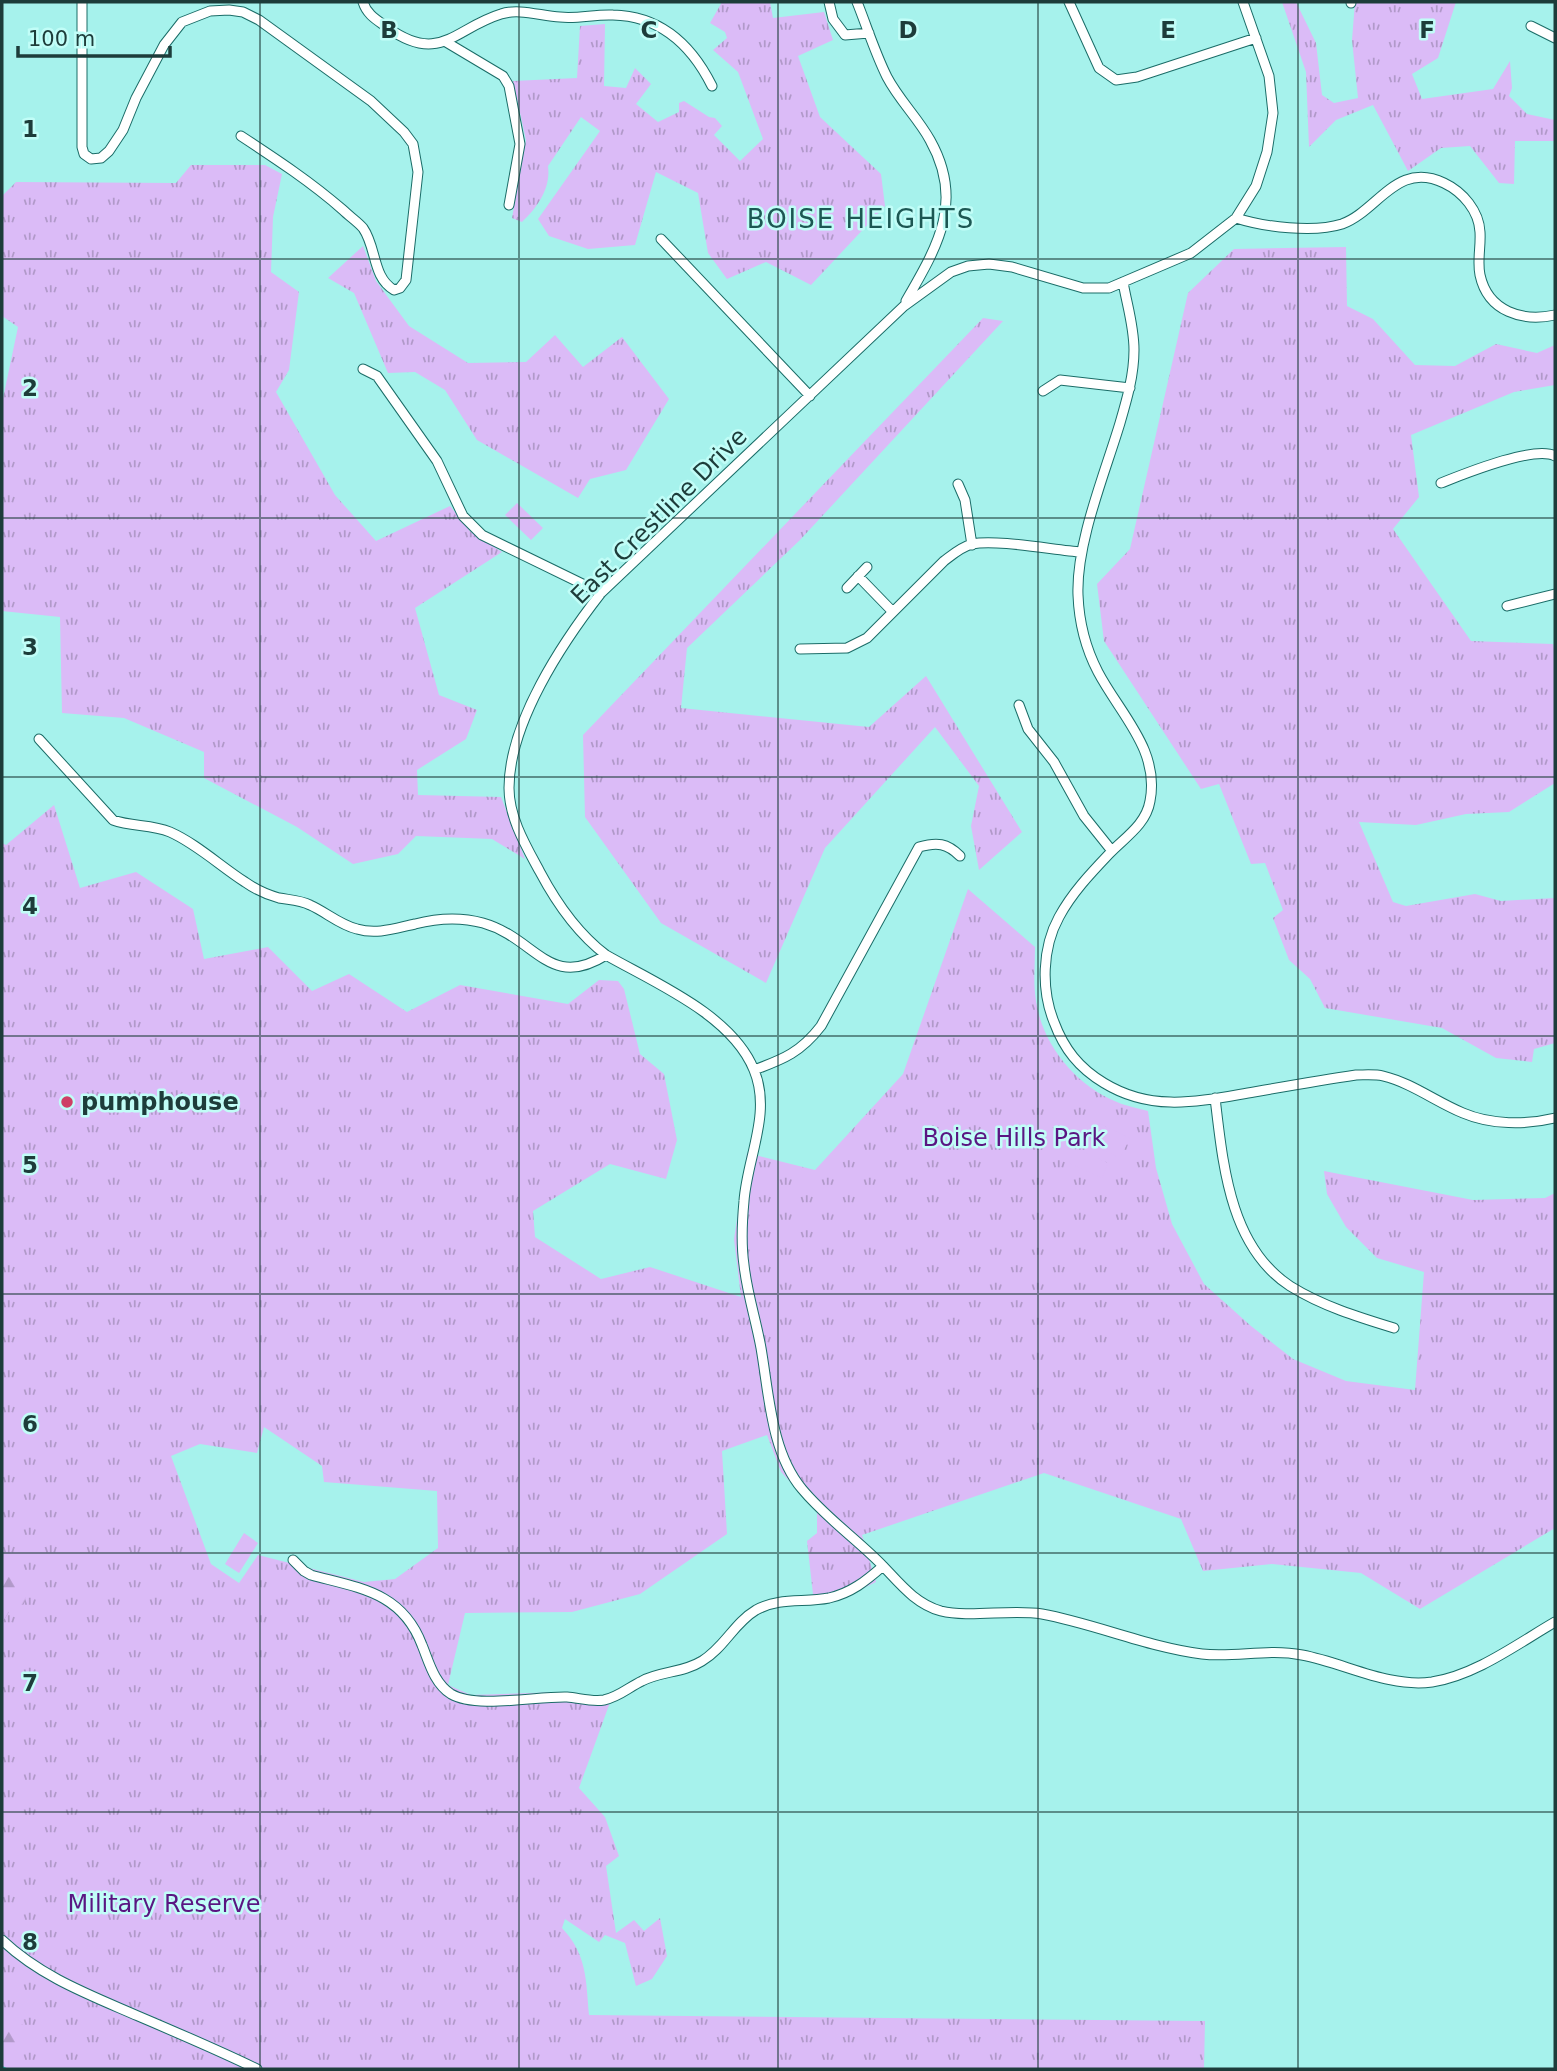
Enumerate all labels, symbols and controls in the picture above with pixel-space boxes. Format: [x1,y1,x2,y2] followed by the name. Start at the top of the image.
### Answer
[18,14,170,58] scale bar
[380,17,398,43] text: B
[641,17,657,43] text: C
[898,17,918,43] text: D
[1160,17,1176,43] text: E
[1419,17,1435,43] text: F
[28,27,95,51] text: 100 m
[22,116,38,142] text: 1
[747,204,975,234] district label: BOISE HEIGHTS
[22,375,38,401] text: 2
[565,422,753,610] street label: East Crestline Drive
[22,634,38,660] text: 3
[22,893,38,919] text: 4
[81,1088,239,1116] place label: pumphouse
[59,1094,75,1110] marker: pumphouse
[923,1124,1105,1152] park label: Boise Hills Park
[22,1152,38,1178] text: 5
[22,1411,38,1437] text: 6
[22,1670,38,1696] text: 7
[68,1890,261,1918] park label: Military Reserve
[22,1929,38,1955] text: 8

